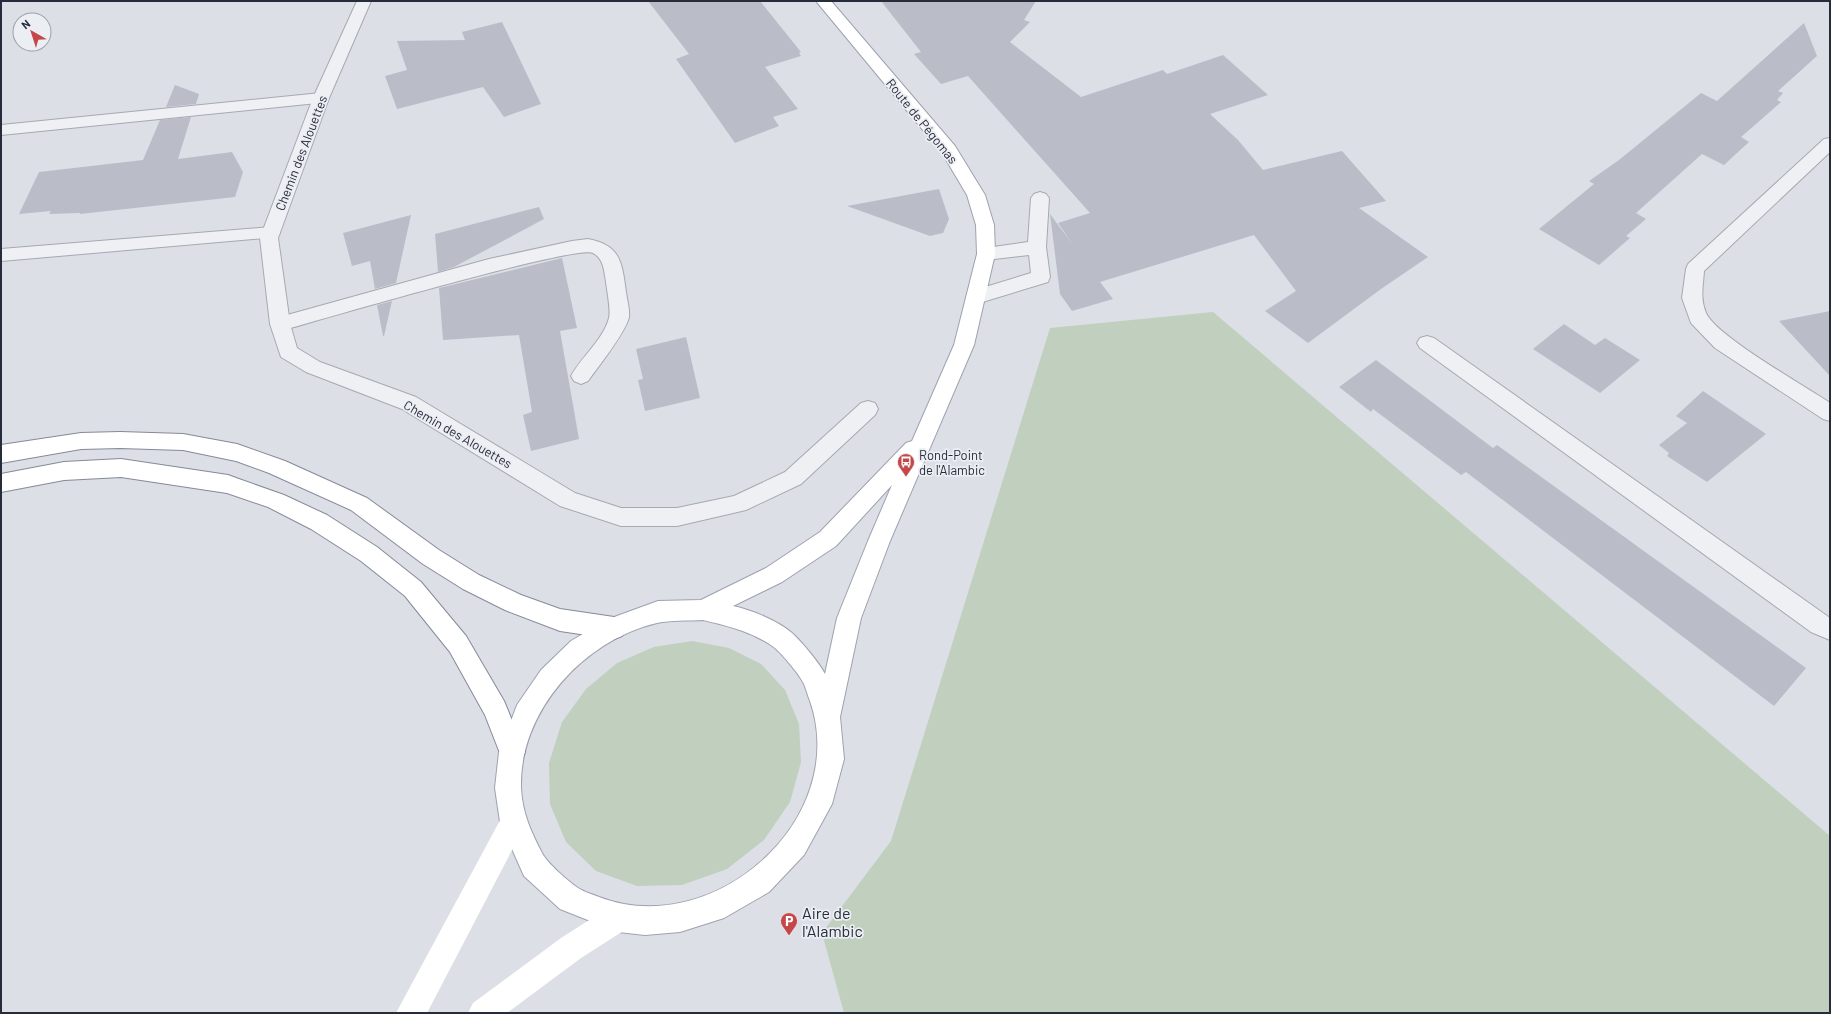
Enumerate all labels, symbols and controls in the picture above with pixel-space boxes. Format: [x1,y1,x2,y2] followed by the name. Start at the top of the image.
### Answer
[12,12,52,52] north arrow
[18,16,32,31] text: N
[883,75,961,167] street label: Route de Pégomas
[272,93,330,213] street label: Chemin des Alouettes
[401,397,515,471] street label: Chemin des Alouettes
[919,447,985,478] place label: Rond-Point de l'Alambic
[896,452,916,477] bus stop icon: Rond-Point de l'Alambic
[802,903,863,940] place label: Aire de l'Alambic
[779,911,799,936] parking icon: Aire de l'Alambic

